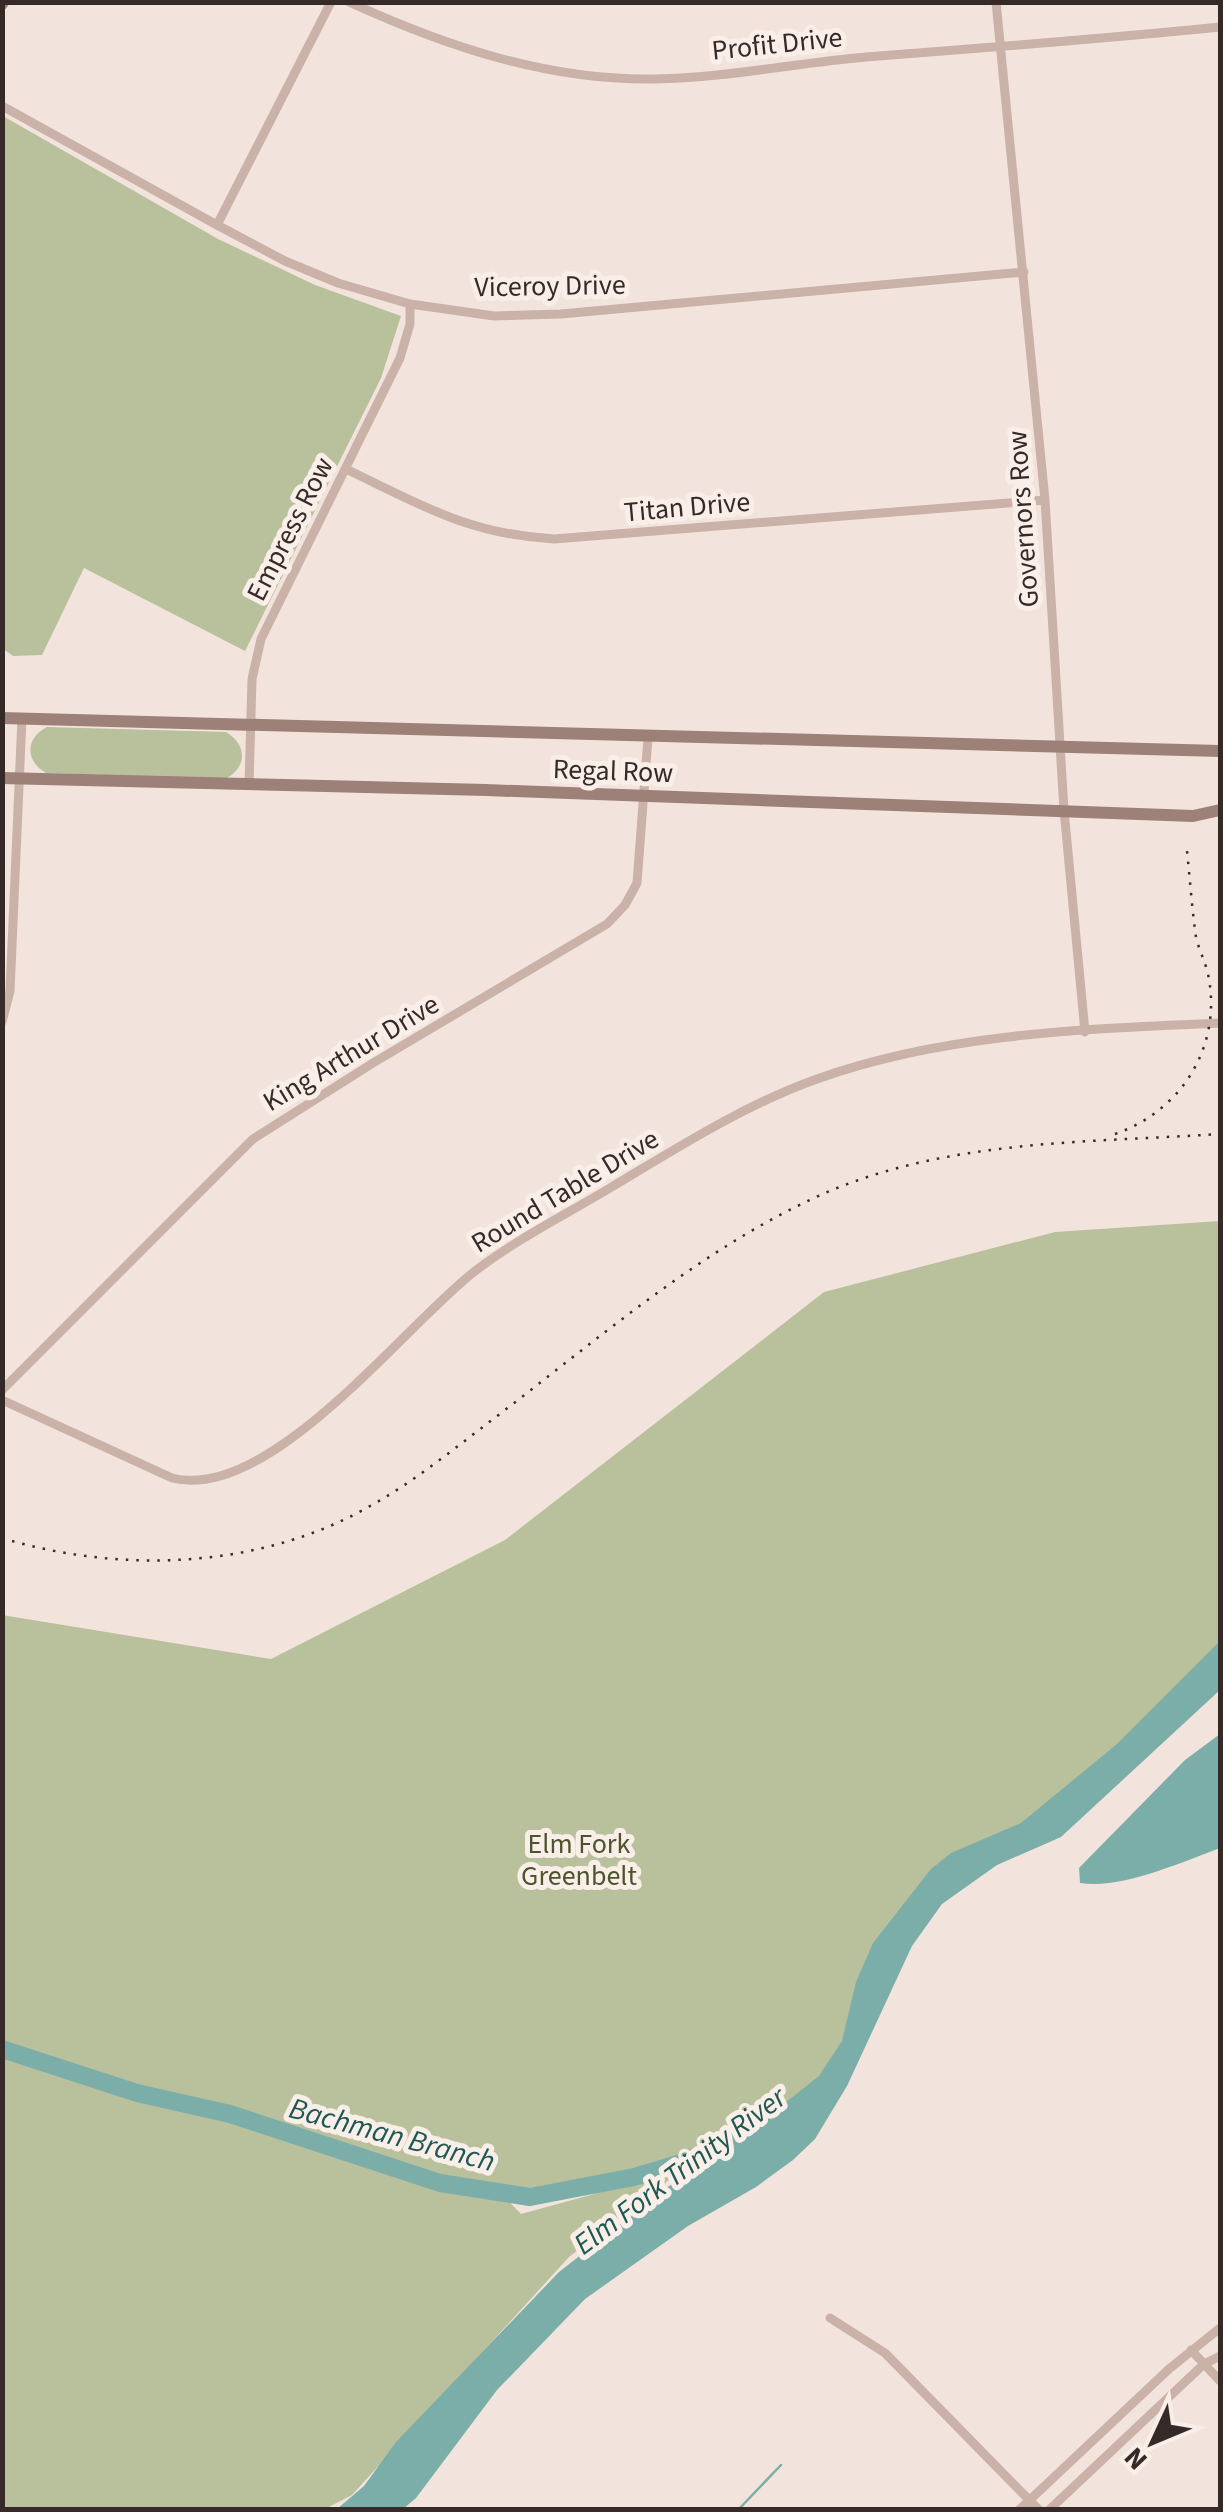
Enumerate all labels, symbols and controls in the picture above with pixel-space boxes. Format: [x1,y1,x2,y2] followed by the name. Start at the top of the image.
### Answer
[710,17,844,71] street label: Profit Drive
[474,265,626,307] street label: Viceroy Drive
[997,429,1049,609] street label: Governors Row
[237,450,343,608] street label: Empress Row
[622,482,752,532] street label: Titan Drive
[552,749,674,793] street label: Regal Row
[255,985,447,1121] street label: King Arthur Drive
[464,1119,666,1263] street label: Round Table Drive
[521,1824,637,1896] park label: Elm Fork Greenbelt
[565,2076,797,2265] water label: Elm Fork Trinity River
[284,2087,500,2183] water label: Bachman Branch
[1103,2392,1203,2492] north arrow
[1115,2438,1157,2479] text: N

